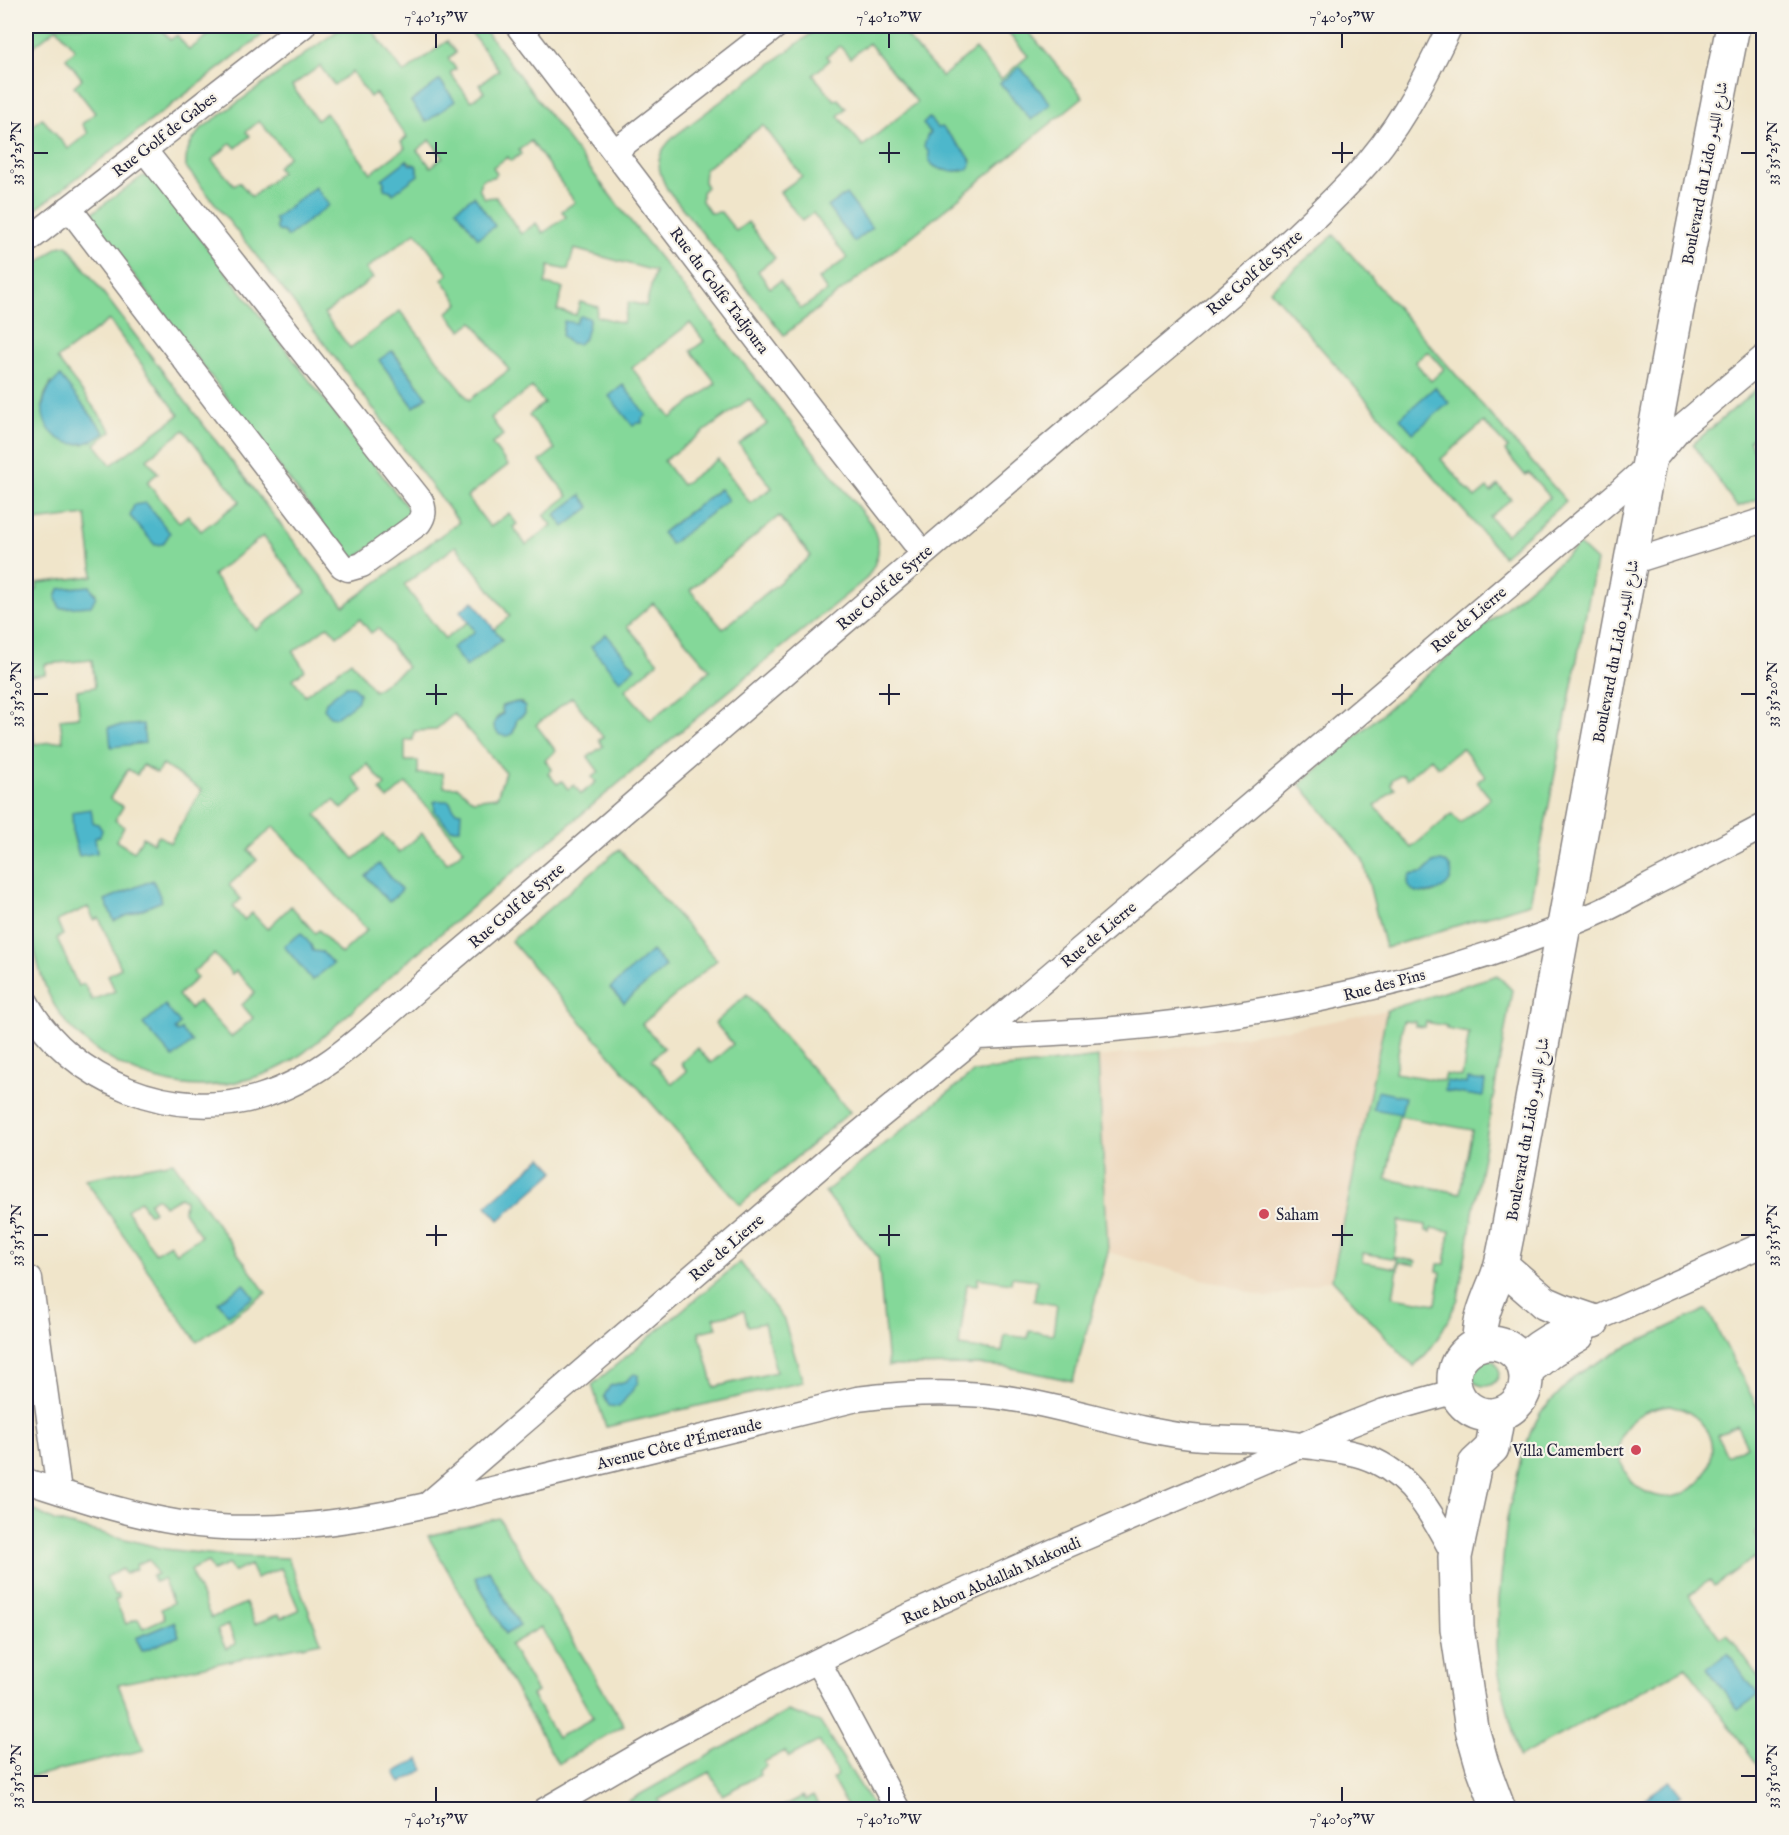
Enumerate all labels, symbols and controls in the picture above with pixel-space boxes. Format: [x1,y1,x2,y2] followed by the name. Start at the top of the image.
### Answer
[404,8,468,27] text: 7°40'15"W
[856,8,922,27] text: 7°40'10"W
[1309,8,1375,27] text: 7°40'05"W
[1678,80,1736,267] street label: Boulevard du Lido شارع الليدو
[109,88,222,182] street label: Rue Golf de Gabes
[7,121,26,185] text: 33°35'25"N
[1763,121,1782,185] text: 33°35'25"N
[664,224,773,358] street label: Rue du Golfe Tadjoura
[1203,227,1307,320] street label: Rue Golf de Syrte
[833,542,937,635] street label: Rue Golf de Syrte
[1589,558,1647,745] street label: Boulevard du Lido شارع الليدو
[1427,583,1511,658] street label: Rue de Lierre
[7,661,26,727] text: 33°35'20"N
[1763,661,1782,727] text: 33°35'20"N
[465,860,569,953] street label: Rue Golf de Syrte
[1057,898,1141,973] street label: Rue de Lierre
[1341,965,1428,1006] street label: Rue des Pins
[1503,1036,1557,1223] street label: Boulevard du Lido شارع الليدو
[7,1204,26,1266] text: 33°35'15"N
[1763,1204,1782,1266] text: 33°35'15"N
[1276,1206,1319,1226] place label: Saham
[1257,1207,1271,1221] marker: Saham
[686,1211,769,1286] street label: Rue de Lierre
[593,1413,764,1475] street label: Avenue Côte d'Émeraude
[1512,1442,1625,1462] place label: Villa Camembert
[1629,1443,1643,1457] marker: Villa Camembert
[899,1533,1084,1630] street label: Rue Abou Abdallah Makoudi
[7,1744,26,1808] text: 33°35'10"N
[1763,1744,1782,1808] text: 33°35'10"N
[404,1810,468,1829] text: 7°40'15"W
[856,1810,922,1829] text: 7°40'10"W
[1309,1810,1375,1829] text: 7°40'05"W

